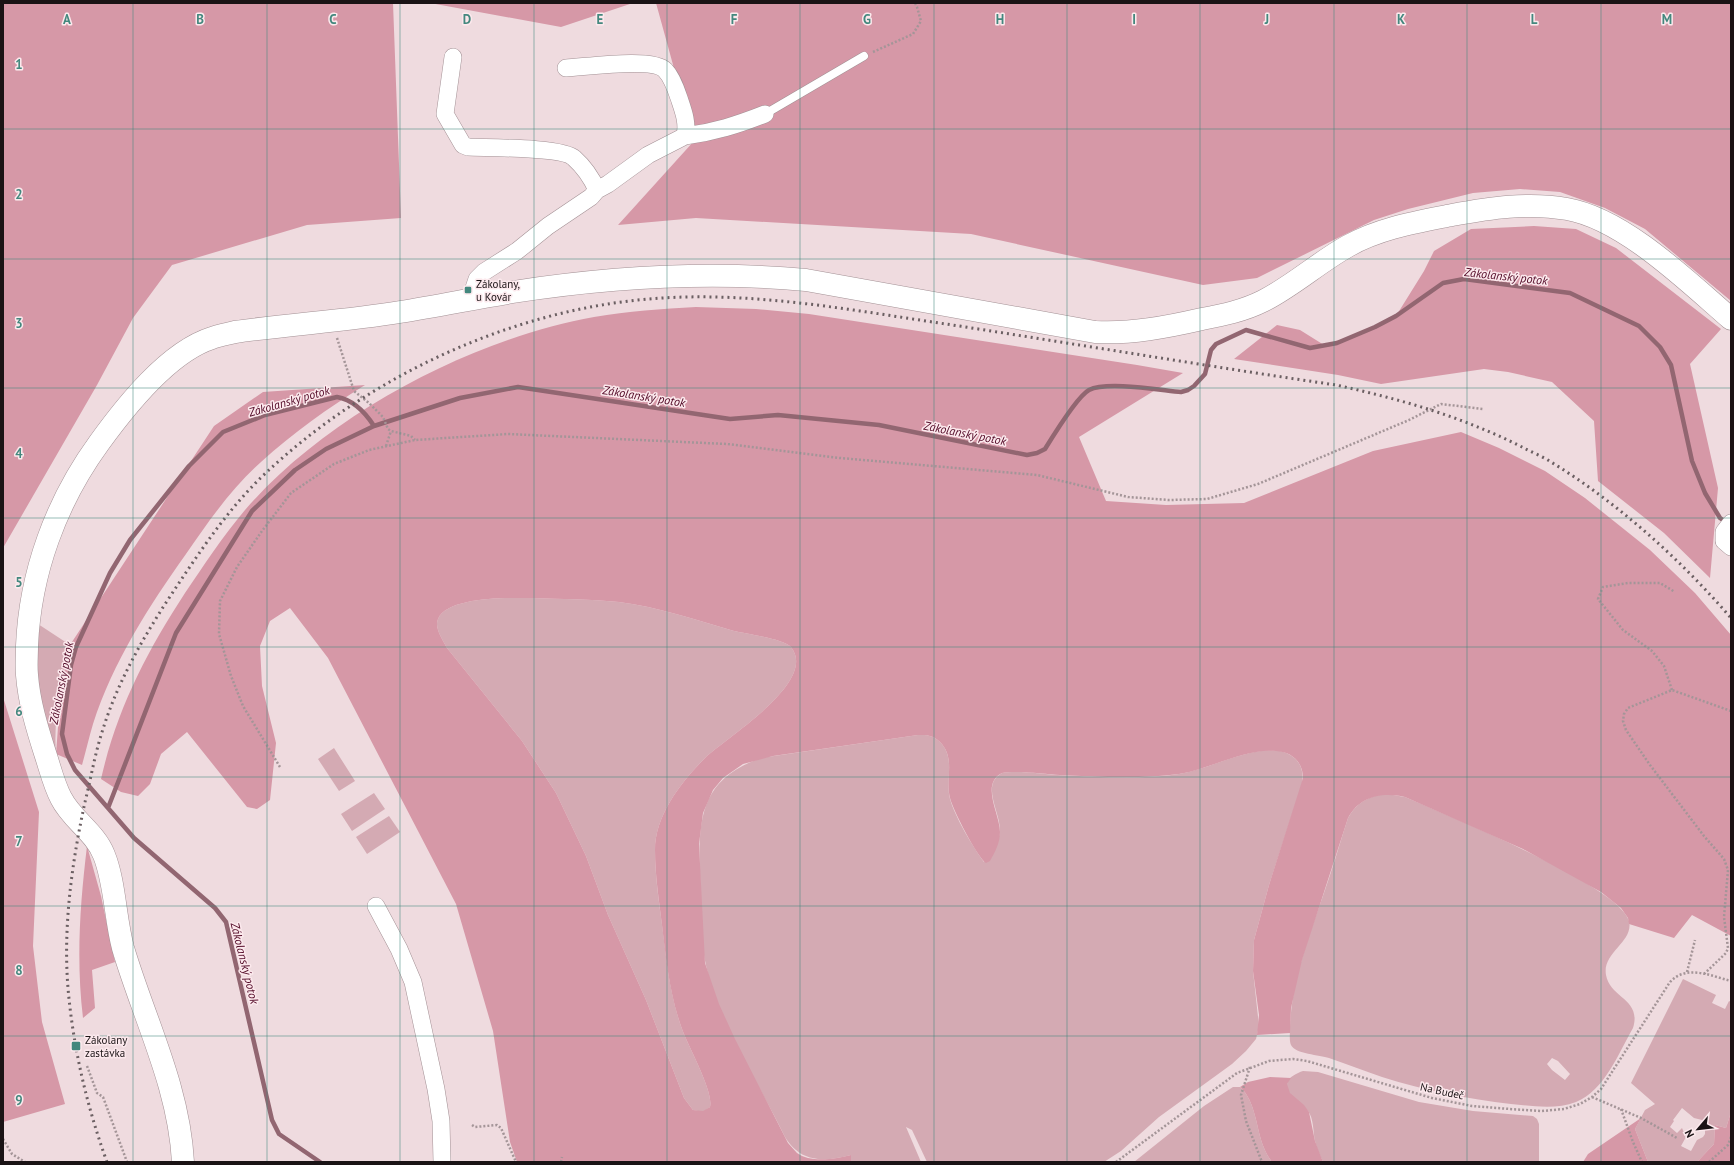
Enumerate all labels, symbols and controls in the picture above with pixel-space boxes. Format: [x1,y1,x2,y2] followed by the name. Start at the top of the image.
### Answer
[63,11,71,28] text: A
[196,11,204,28] text: B
[329,11,337,28] text: C
[463,11,471,28] text: D
[597,11,604,28] text: E
[731,11,738,28] text: F
[863,11,871,28] text: G
[996,11,1004,28] text: H
[1132,11,1136,28] text: I
[1264,11,1269,28] text: J
[1397,11,1405,28] text: K
[1531,11,1538,28] text: L
[1662,11,1672,28] text: M
[15,56,23,73] text: 1
[15,186,23,203] text: 2
[1463,264,1549,288] water label: Zákolanský potok
[476,277,520,304] place label: Zákolany, u Kovár
[463,285,473,295] marker: Zákolany, u Kovár
[15,315,23,332] text: 3
[246,382,332,420] water label: Zákolanský potok
[601,382,687,410] water label: Zákolanský potok
[922,417,1008,448] water label: Zákolanský potok
[15,445,23,462] text: 4
[15,574,23,591] text: 5
[45,640,76,726] water label: Zákolanský potok
[15,703,23,720] text: 6
[15,833,23,850] text: 7
[227,920,263,1006] water label: Zákolanský potok
[15,962,23,979] text: 8
[85,1033,128,1060] place label: Zákolany zastávka
[70,1040,82,1052] marker: Zákolany zastávka
[1419,1080,1465,1102] street label: Na Budeč
[15,1092,23,1109] text: 9
[1678,1109,1718,1149] north arrow
[1681,1127,1697,1140] text: N

